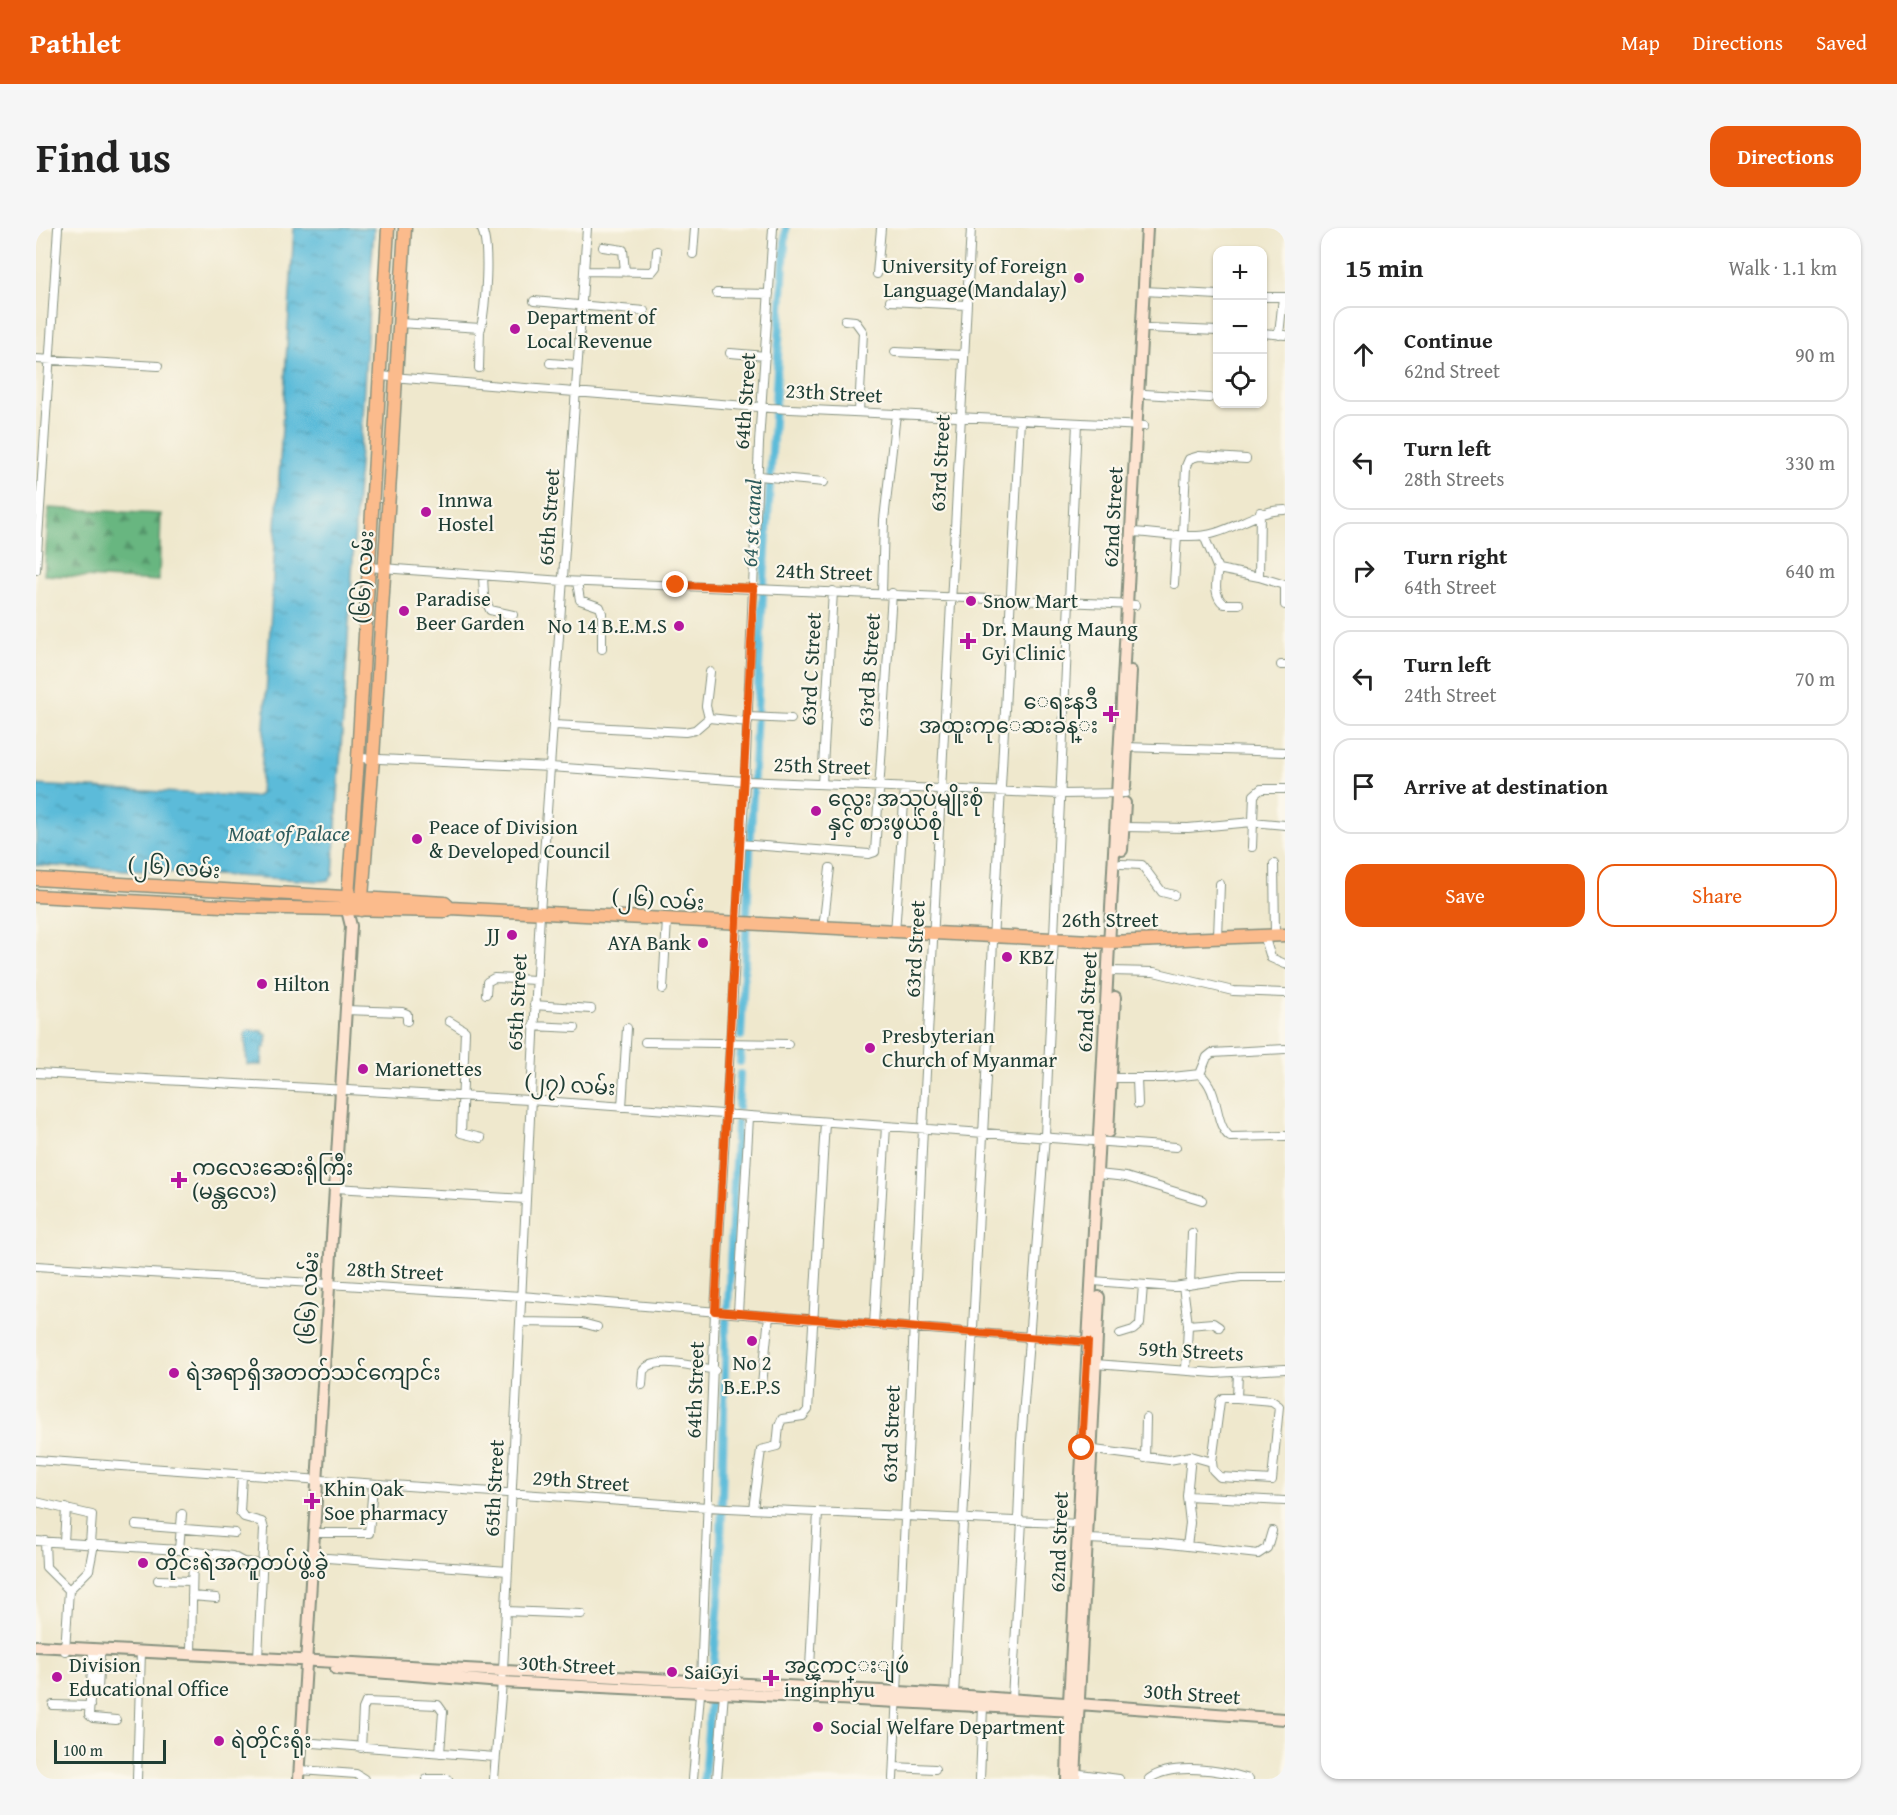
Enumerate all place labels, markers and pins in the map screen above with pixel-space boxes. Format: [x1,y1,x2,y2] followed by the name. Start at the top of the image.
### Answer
[882,250,1067,305] place label: University of Foreign Language(Mandalay)
[1072,271,1086,285] marker: University of Foreign Language(Mandalay)
[527,301,657,356] place label: Department of Local Revenue
[508,322,522,336] marker: Department of Local Revenue
[438,484,494,539] place label: Innwa Hostel
[419,505,433,519] marker: Innwa Hostel
[416,583,525,638] place label: Paradise Beer Garden
[983,585,1079,616] place label: Snow Mart
[964,594,978,608] marker: Snow Mart
[397,604,411,618] marker: Paradise Beer Garden
[548,610,667,641] place label: No 14 B.E.M.S
[982,613,1138,668] place label: Dr. Maung Maung Gyi Clinic
[672,619,686,633] marker: No 14 B.E.M.S
[959,632,977,650] marker: Dr. Maung Maung Gyi Clinic
[919,686,1098,743] place label: ေရႊနဒီ အထူးကုေဆးခန္း
[1102,705,1120,723] marker: ေရႊနဒီ အထူးကုေဆးခန္း
[828,783,983,840] place label: လွေး အသုပ်မျိုးစုံ နှင့် စားဖွယ်စုံ
[809,804,823,818] marker: လွေး အသုပ်မျိုးစုံ နှင့် စားဖွယ်စုံ
[429,811,610,866] place label: Peace of Division & Developed Council
[410,832,424,846] marker: Peace of Division & Developed Council
[484,919,500,950] place label: JJ
[607,927,691,958] place label: AYA Bank
[505,928,519,942] marker: JJ
[696,936,710,950] marker: AYA Bank
[1019,941,1054,972] place label: KBZ
[1000,950,1014,964] marker: KBZ
[274,968,330,999] place label: Hilton
[255,977,269,991] marker: Hilton
[882,1020,1058,1075] place label: Presbyterian Church of Myanmar
[863,1041,877,1055] marker: Presbyterian Church of Myanmar
[375,1053,482,1084] place label: Marionettes
[356,1062,370,1076] marker: Marionettes
[192,1152,353,1209] place label: ကလေးဆေးရုံကြီး (မန္တလေး)
[170,1171,188,1189] marker: ကလေးဆေးရုံကြီး (မန္တလေး)
[745,1334,759,1348] marker: No 2 B.E.P.S
[723,1347,781,1402] place label: No 2 B.E.P.S
[186,1357,441,1391] place label: ရဲအရာရှိအတတ်သင်ကျောင်း
[167,1366,181,1380] marker: ရဲအရာရှိအတတ်သင်ကျောင်း
[324,1473,449,1528] place label: Khin Oak Soe pharmacy
[305,1494,319,1508] marker: Khin Oak Soe pharmacy
[155,1547,329,1580] place label: တိုင်းရဲအကူတပ်ဖွဲ့ခွဲ
[136,1556,150,1570] marker: တိုင်းရဲအကူတပ်ဖွဲ့ခွဲ
[69,1649,229,1704] place label: Division Educational Office
[784,1650,909,1705] place label: အင္ၾကင္းျဖဴ inginphyu
[684,1656,739,1687] place label: SaiGyi
[665,1665,679,1679] marker: SaiGyi
[762,1669,780,1687] marker: အင္ၾကင္းျဖဴ inginphyu
[50,1670,64,1684] marker: Division Educational Office
[830,1711,1066,1742] place label: Social Welfare Department
[811,1720,825,1734] marker: Social Welfare Department
[231,1725,312,1758] place label: ရဲတိုင်းရုံး
[212,1734,226,1748] marker: ရဲတိုင်းရုံး

